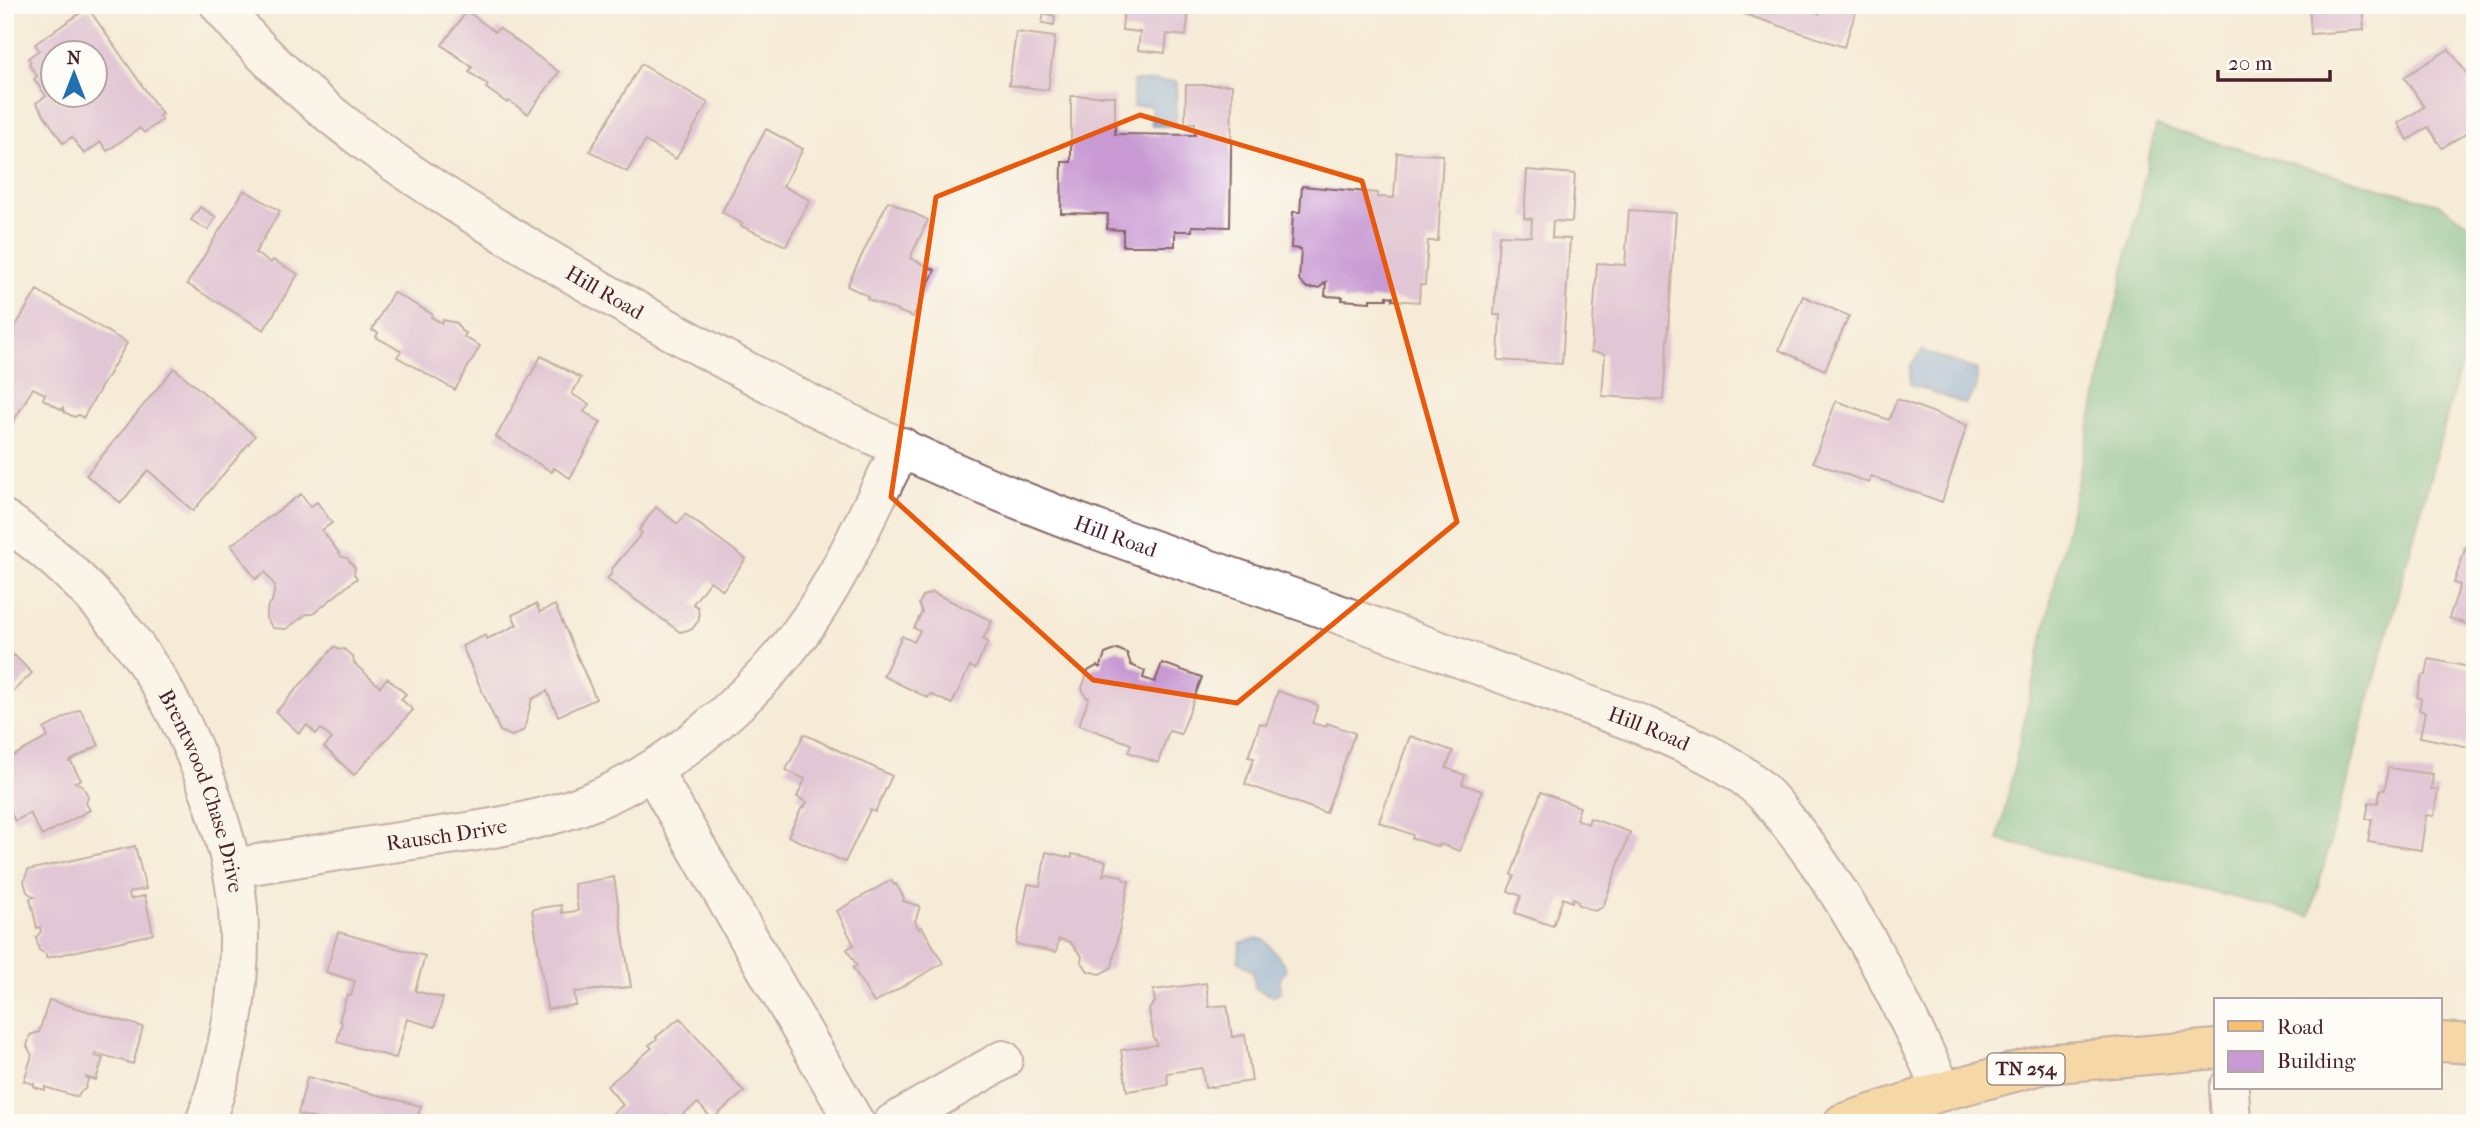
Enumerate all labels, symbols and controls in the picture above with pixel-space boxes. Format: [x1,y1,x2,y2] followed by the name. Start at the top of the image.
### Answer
[38,38,108,108] north arrow
[2218,38,2330,82] scale bar
[67,47,82,69] text: N
[2228,51,2273,75] text: 20 m
[561,261,648,325] street label: Hill Road
[1071,511,1161,563] street label: Hill Road
[154,685,248,894] street label: Brentwood Chase Drive
[1605,702,1694,756] street label: Hill Road
[385,814,509,856] street label: Rausch Drive
[2214,998,2442,1090] legend
[2277,1015,2324,1039] text: Road
[2277,1049,2356,1073] text: Building
[1988,1054,2064,1084] road number: TN 254

